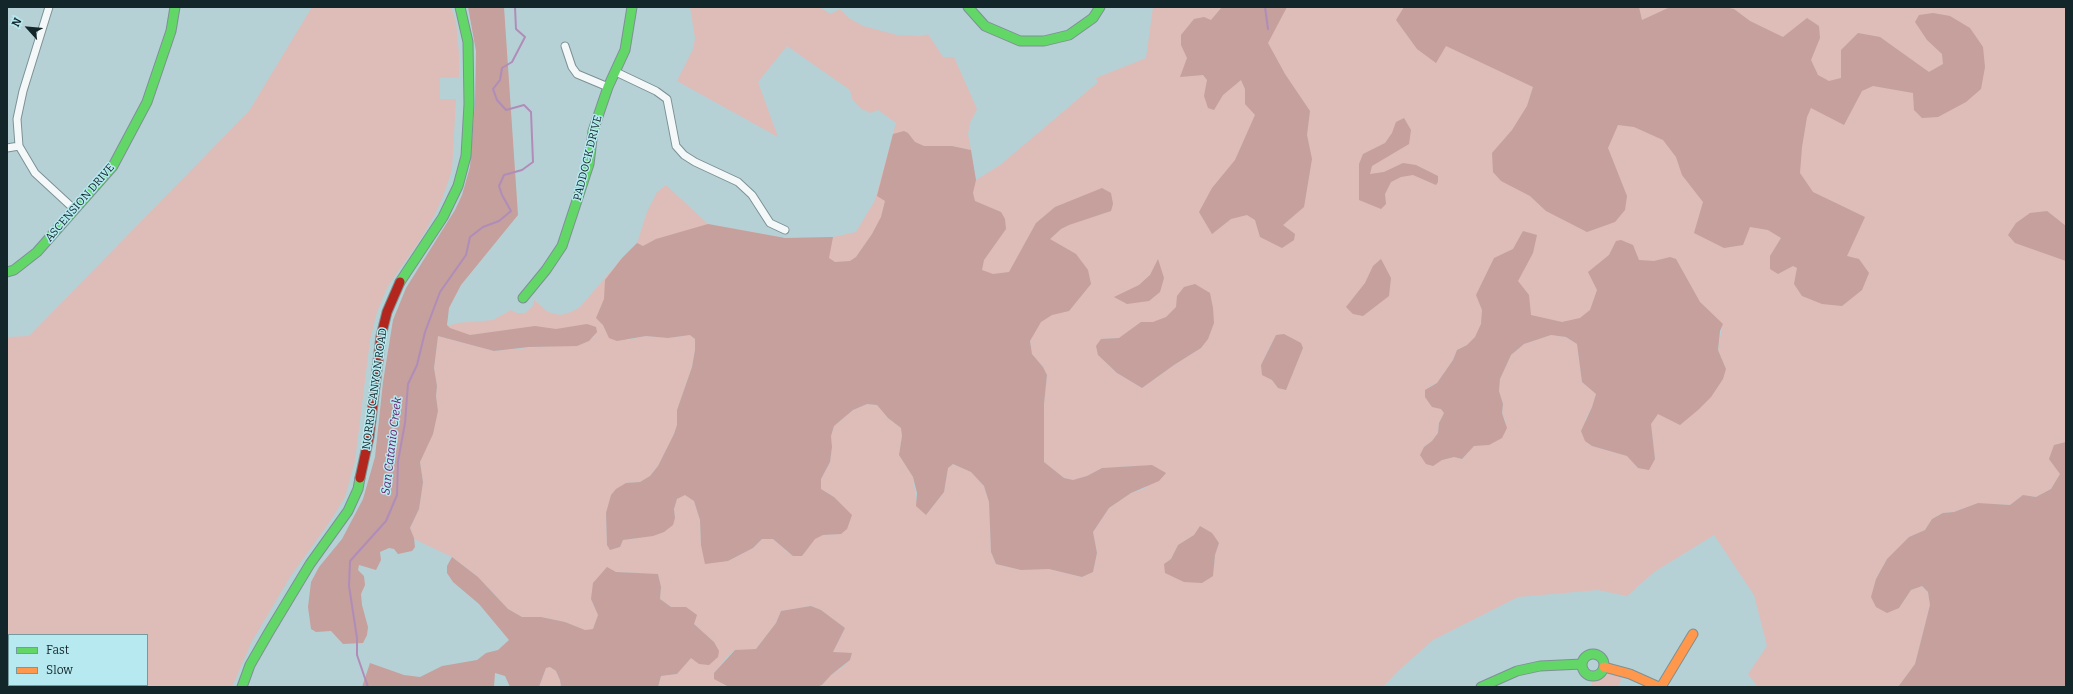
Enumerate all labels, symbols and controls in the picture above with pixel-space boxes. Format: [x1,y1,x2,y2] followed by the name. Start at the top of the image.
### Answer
[8,8,48,48] north arrow
[9,16,25,29] text: N
[571,114,605,202] street label: PADDOCK DRIVE
[43,161,117,245] street label: ASCENSION DRIVE
[360,327,390,451] street label: NORRIS CANYON ROAD
[379,396,405,496] water label: San Catanio Creek
[8,634,148,686] legend
[46,643,69,657] text: Fast
[46,663,73,677] text: Slow

